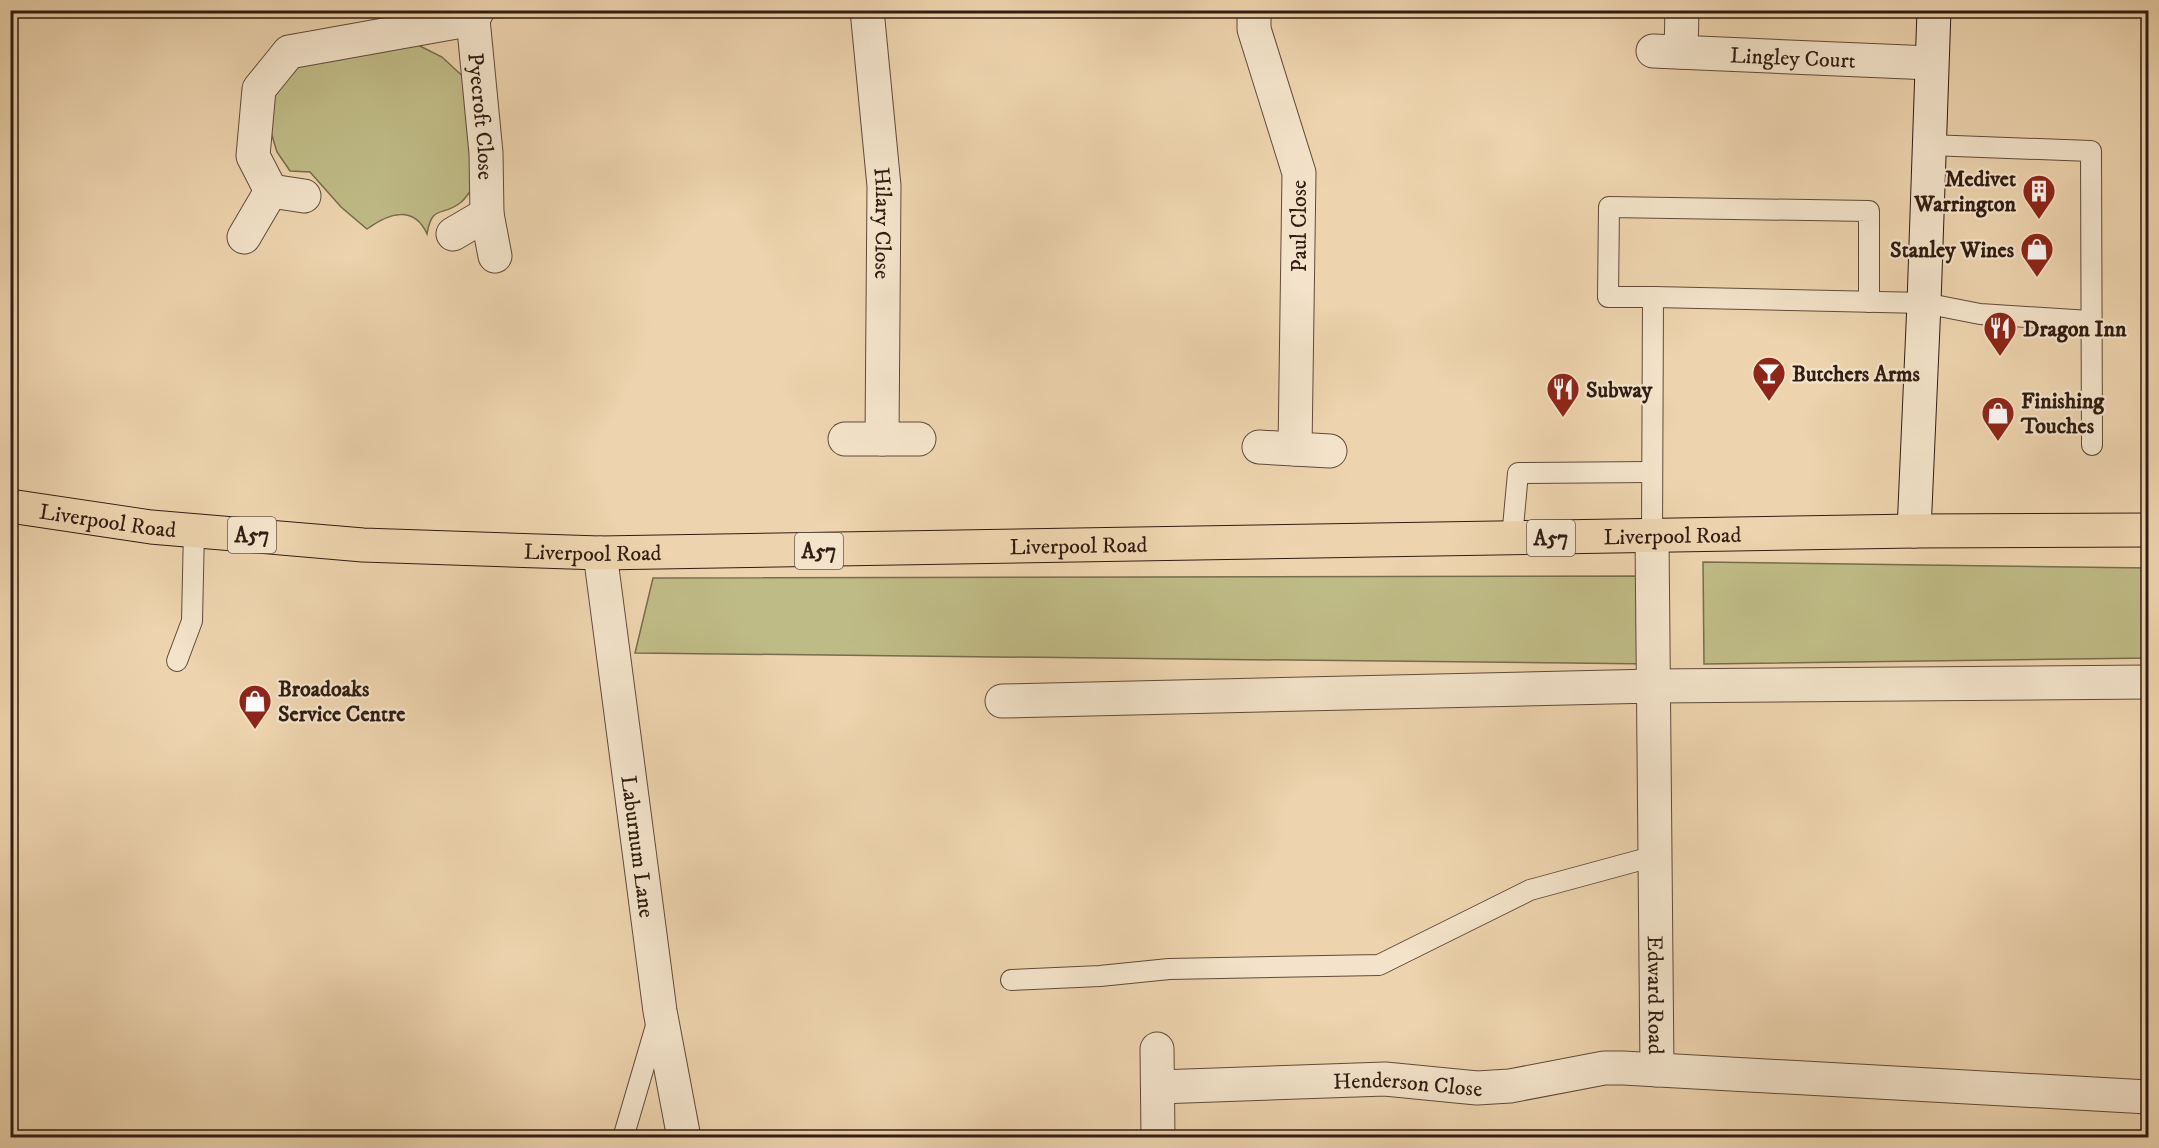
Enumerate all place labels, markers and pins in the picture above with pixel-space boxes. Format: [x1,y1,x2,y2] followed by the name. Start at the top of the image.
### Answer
[1913,166,2016,218] place label: Medivet Warrington
[2021,173,2057,220] building icon: Medivet Warrington
[2019,231,2055,278] shop icon: Stanley Wines
[1890,237,2015,264] place label: Stanley Wines
[1982,310,2018,357] restaurant icon: Dragon Inn
[2023,316,2127,343] place label: Dragon Inn
[1751,355,1787,402] bar icon: Butchers Arms
[1792,361,1921,388] place label: Butchers Arms
[1545,371,1581,418] restaurant icon: Subway
[1586,377,1653,404] place label: Subway
[2020,388,2105,440] place label: Finishing Touches
[1980,395,2016,442] shop icon: Finishing Touches
[278,676,405,728] place label: Broadoaks Service Centre
[237,683,273,730] shop icon: Broadoaks Service Centre

